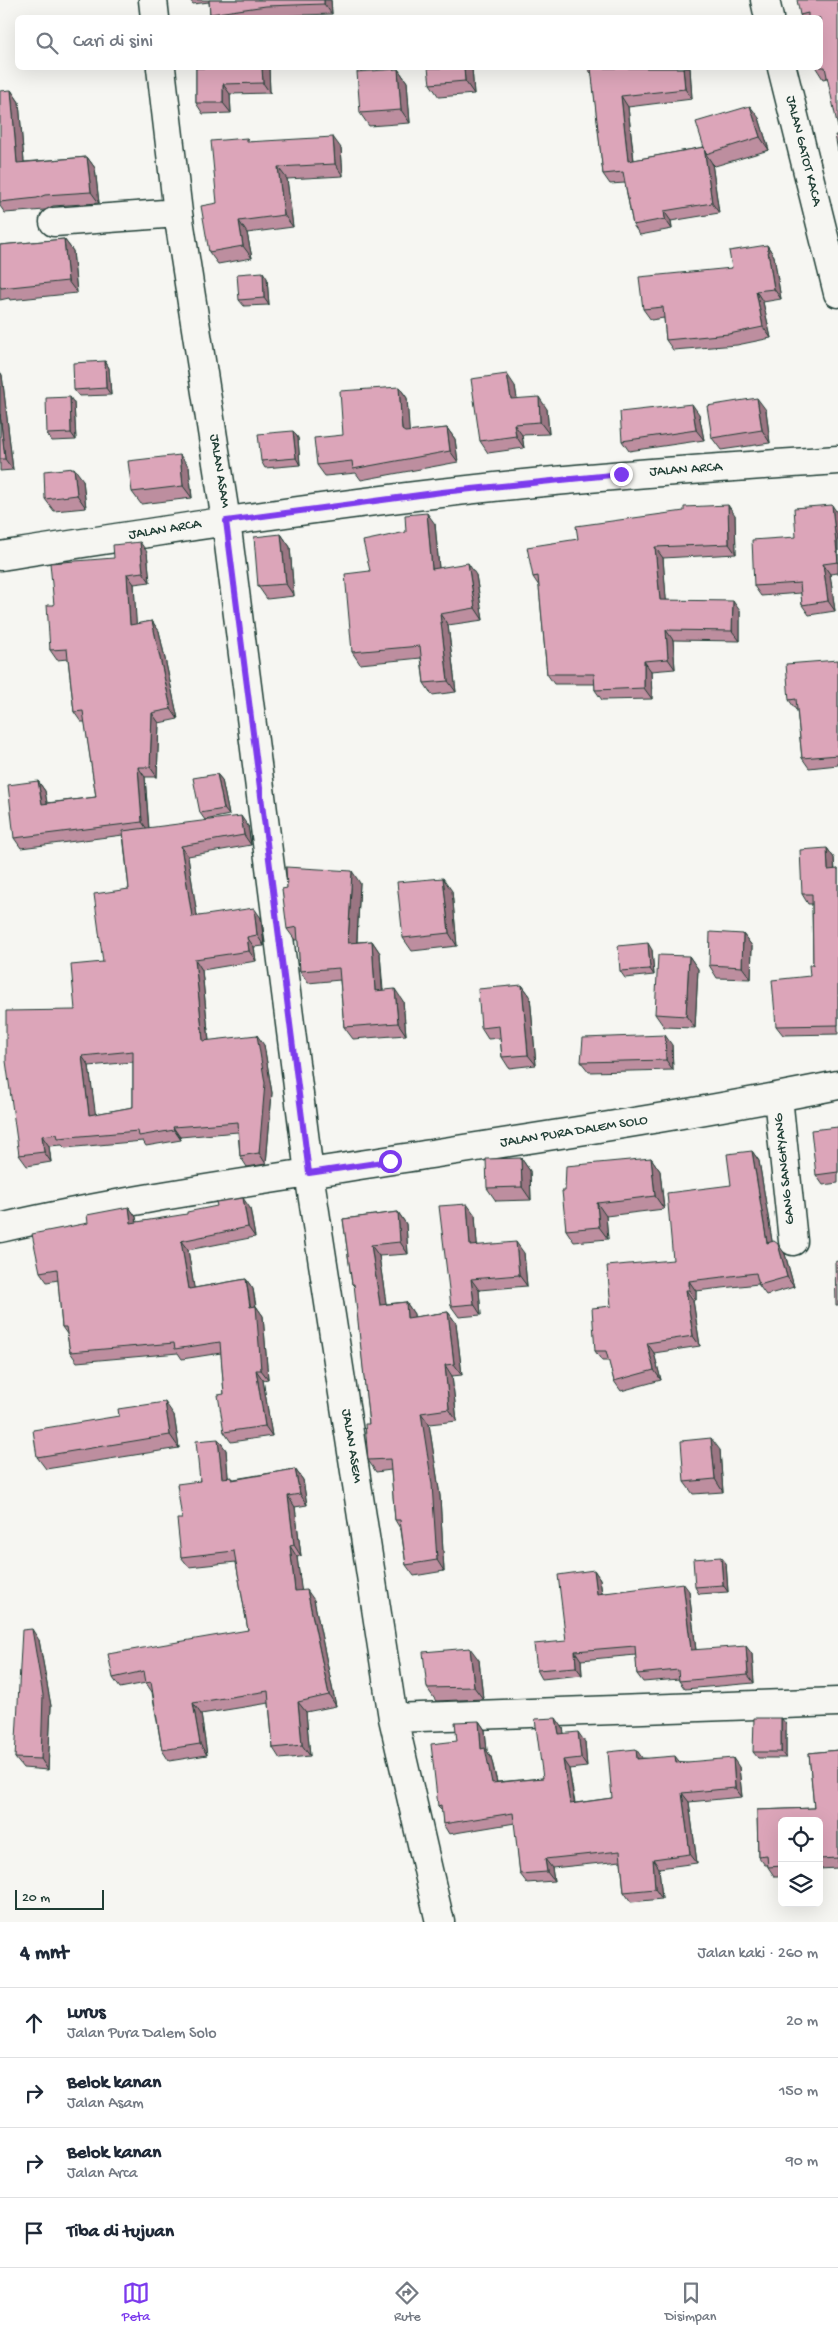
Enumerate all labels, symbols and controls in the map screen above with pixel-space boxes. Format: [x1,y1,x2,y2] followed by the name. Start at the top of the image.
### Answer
[15,15,823,70] search box
[33,29,61,57] icon: search
[73,31,153,54] text: Cari di sini
[781,94,825,209] street label: JALAN GATOT KACA
[205,433,233,509] street label: JALAN ASAM
[649,459,724,481] street label: JALAN ARCA
[610,463,633,486] route end
[128,516,203,544] street label: JALAN ARCA
[771,1111,799,1225] street label: GANG SANGHYANG
[499,1112,649,1152] street label: JALAN PURA DALEM SOLO
[379,1150,402,1173] route start
[337,1408,365,1485] street label: JALAN ASEM
[778,1817,823,1907] map controls
[778,1817,823,1862] button: locate
[778,1862,823,1907] button: layers
[15,1887,104,1910] scale bar
[22,1890,50,1907] text: 20 m
[20,1942,68,1967] text: 4 mnt
[697,1945,818,1964] text: Jalan kaki · 260 m
[67,2002,106,2025] text: Lurus
[20,2009,48,2037] icon: ahead
[786,2013,818,2032] text: 20 m
[67,2025,217,2044] text: Jalan Pura Dalem Solo
[67,2072,161,2095] text: Belok kanan
[20,2079,48,2107] icon: right
[779,2083,818,2102] text: 150 m
[67,2095,144,2114] text: Jalan Asam
[67,2142,161,2165] text: Belok kanan
[20,2149,48,2177] icon: right
[786,2153,818,2172] text: 90 m
[67,2165,138,2184] text: Jalan Arca
[20,2219,48,2247] icon: arrive
[67,2221,174,2244] text: Tiba di tujuan
[122,2279,150,2326] tab: Peta
[393,2279,421,2326] tab: Rute
[665,2279,716,2326] tab: Disimpan

